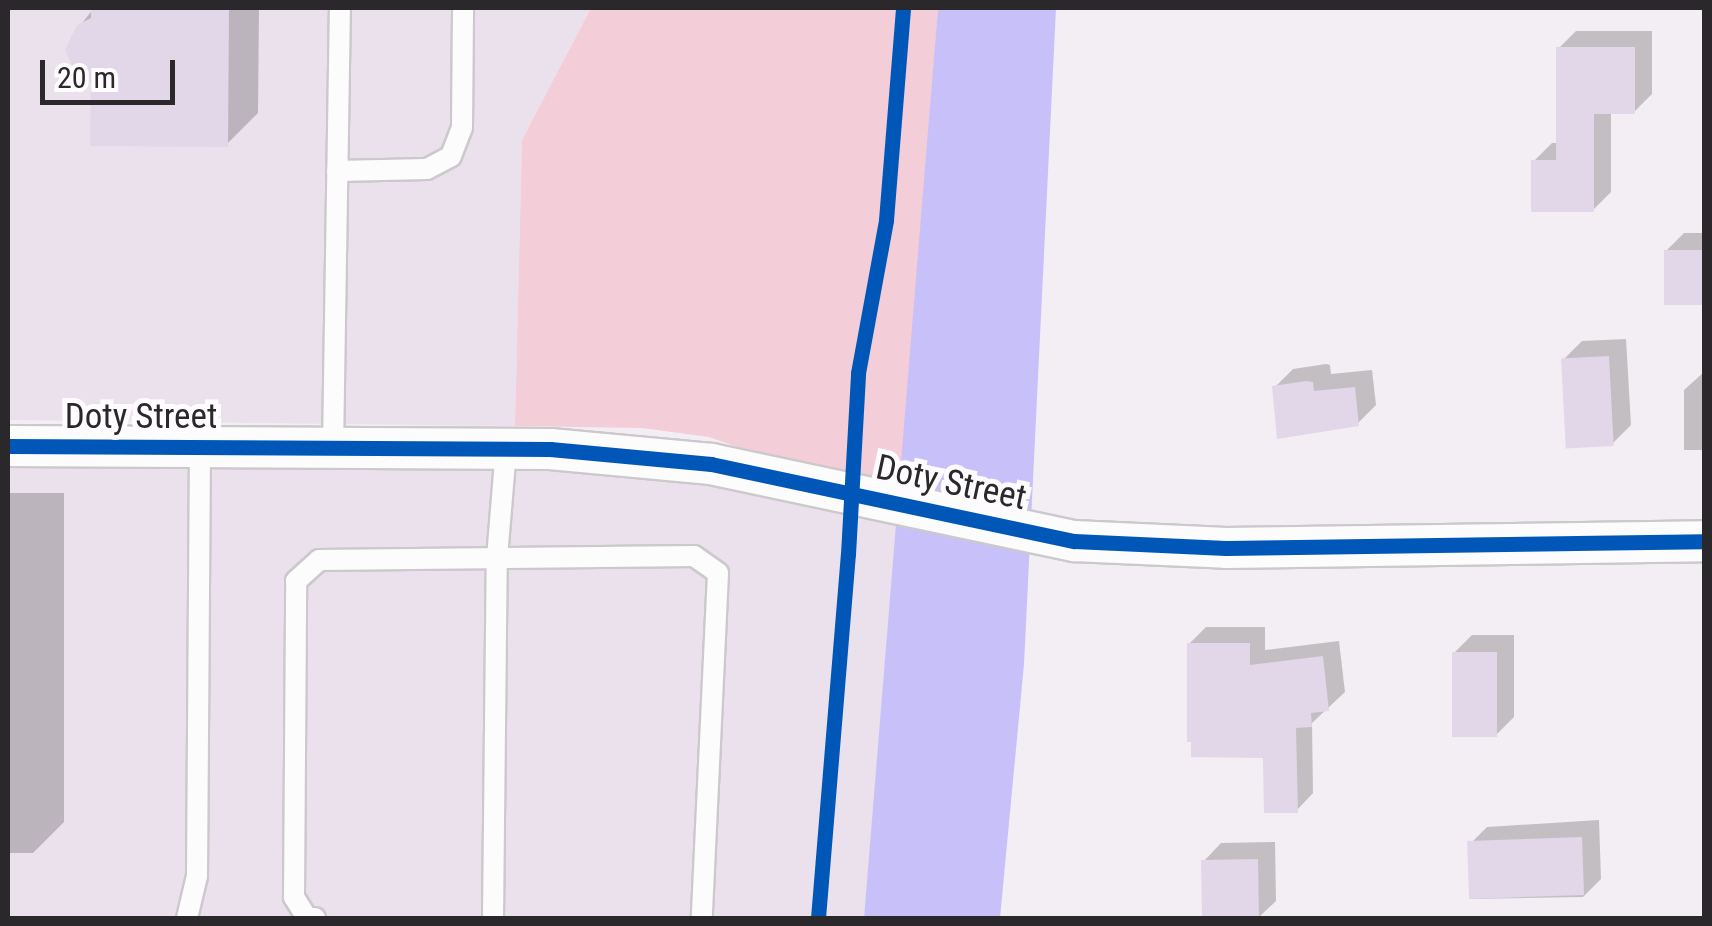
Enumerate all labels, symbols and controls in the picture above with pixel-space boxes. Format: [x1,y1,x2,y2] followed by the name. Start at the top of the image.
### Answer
[45,40,180,102] scale bar
[57,60,116,95] text: 20 m
[65,396,217,438] street label: Doty Street
[872,447,1030,519] street label: Doty Street

